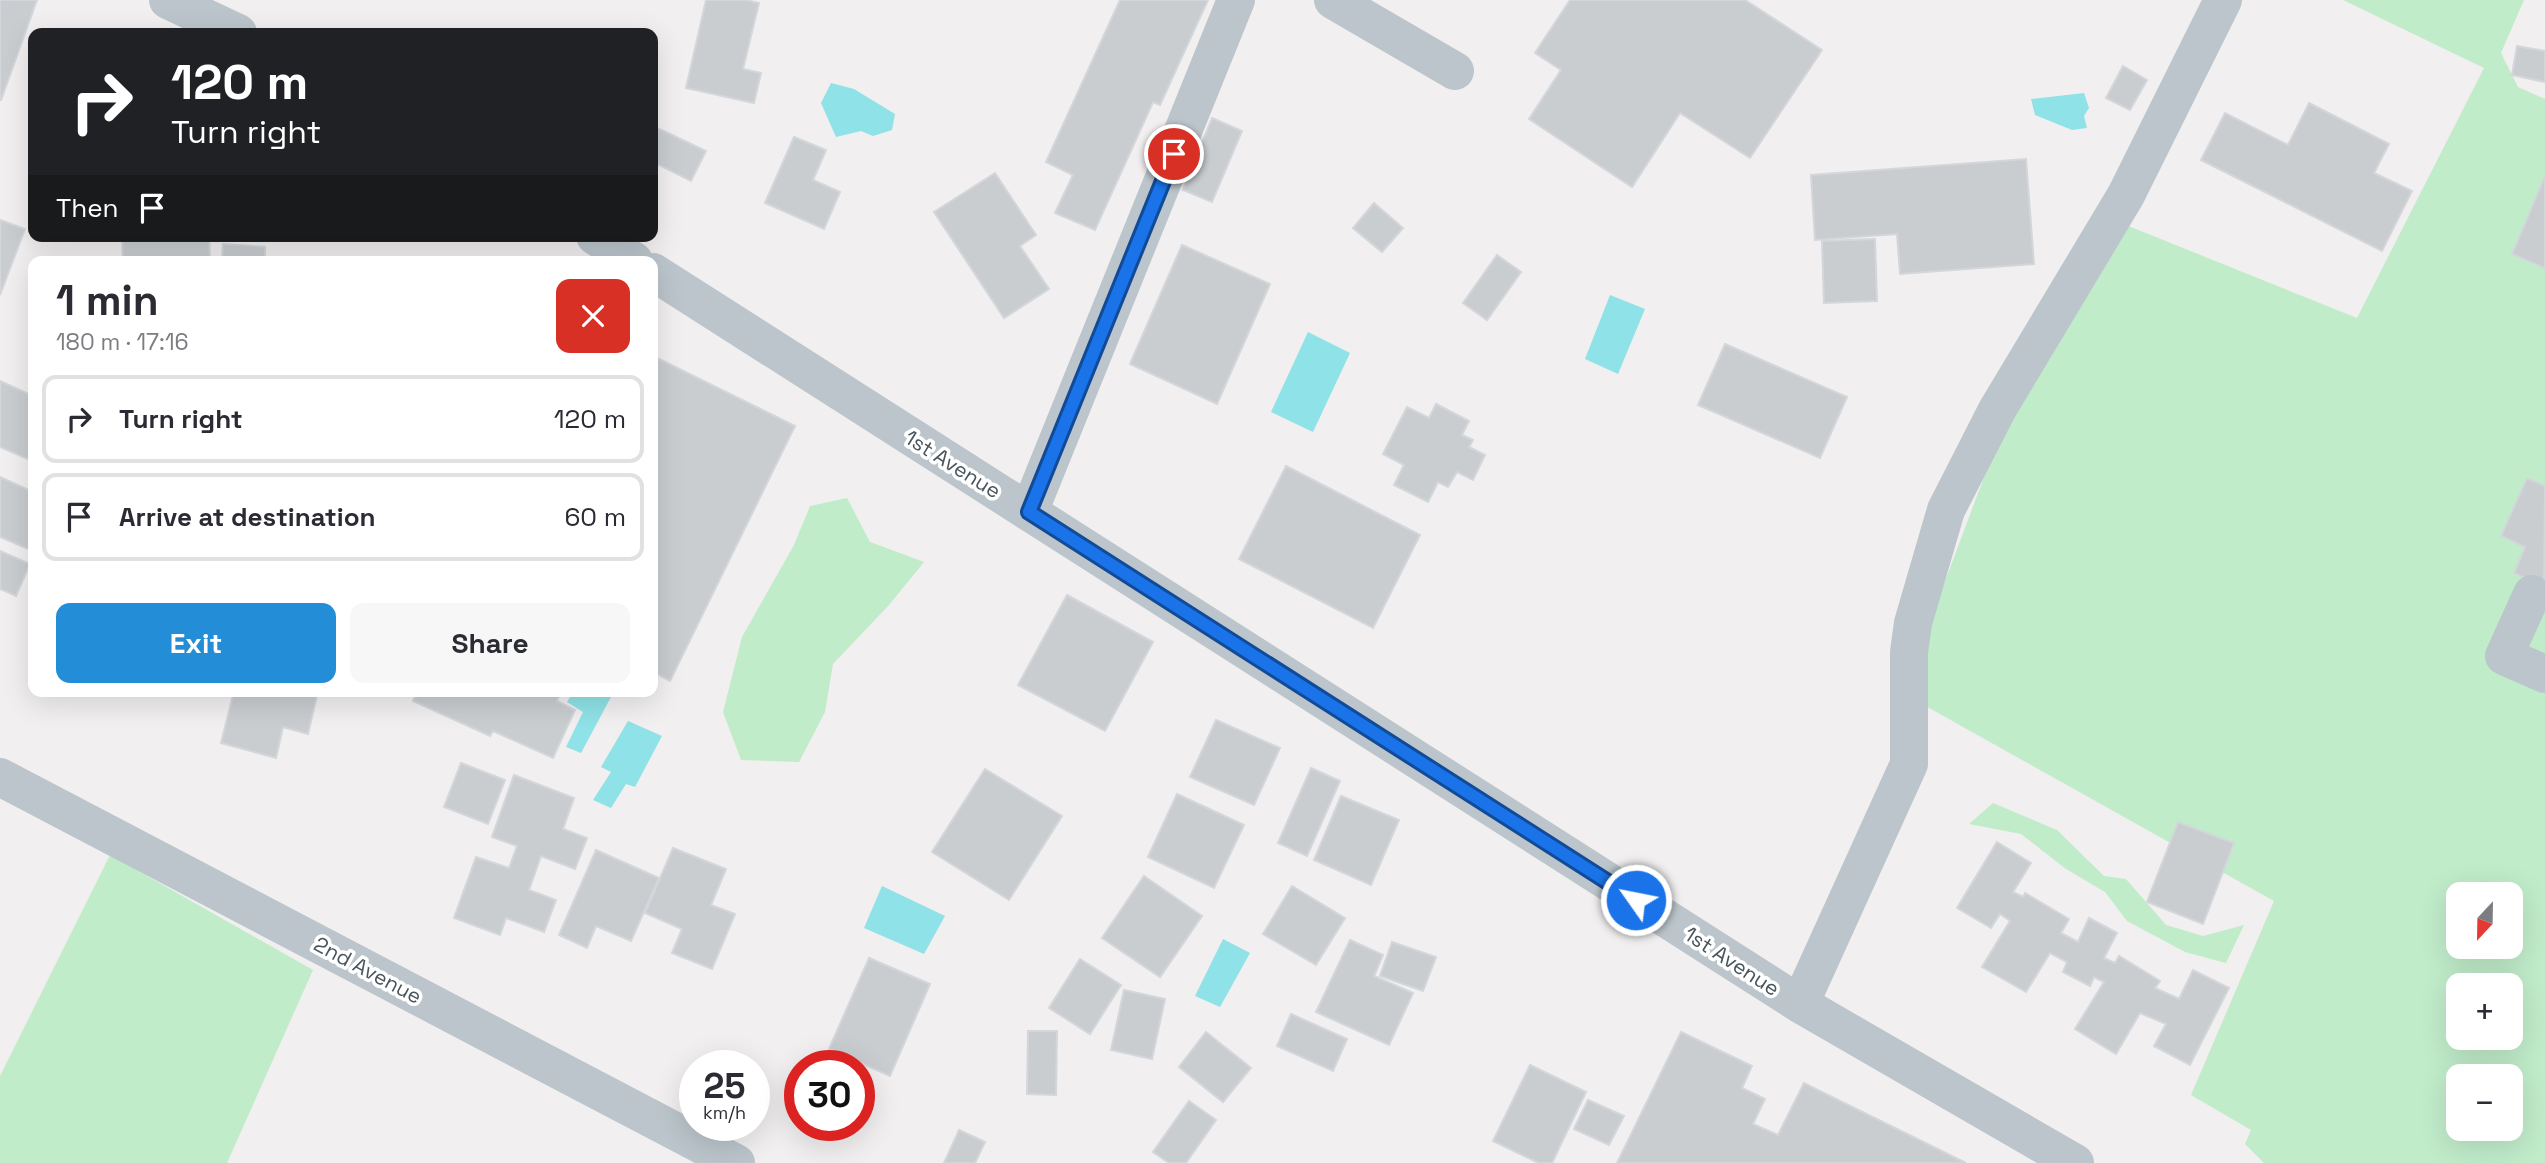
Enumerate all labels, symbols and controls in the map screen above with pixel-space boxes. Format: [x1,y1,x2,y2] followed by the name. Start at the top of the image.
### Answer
[171,51,308,113] text: 120 m
[56,56,147,147] icon: right
[171,112,321,152] text: Turn right
[1144,124,1204,184] pin
[1155,135,1193,173] icon: arrive
[133,189,171,227] icon: arrive
[56,191,119,225] text: Then
[56,274,159,327] text: 1 min
[556,279,630,353] button: close
[56,327,189,357] text: 180 m · 17:16
[60,400,98,438] icon: right
[119,402,243,436] text: Turn right
[554,402,626,436] text: 120 m
[900,424,1006,504] street label: 1st Avenue
[60,498,98,536] icon: arrive
[119,500,376,534] text: Arrive at destination
[564,500,626,534] text: 60 m
[56,603,336,683] button: Exit
[350,603,630,683] button: Share
[1599,863,1673,937] position arrow
[2446,882,2524,959] north arrow
[2446,882,2523,1141] map controls
[1679,920,1785,1002] street label: 1st Avenue
[309,930,427,1010] street label: 2nd Avenue
[2446,973,2523,1050] button: +
[784,1050,875,1141] speed limit sign: 30
[704,1064,745,1108] text: 25
[2446,1064,2523,1141] button: −
[703,1101,746,1124] text: km/h

